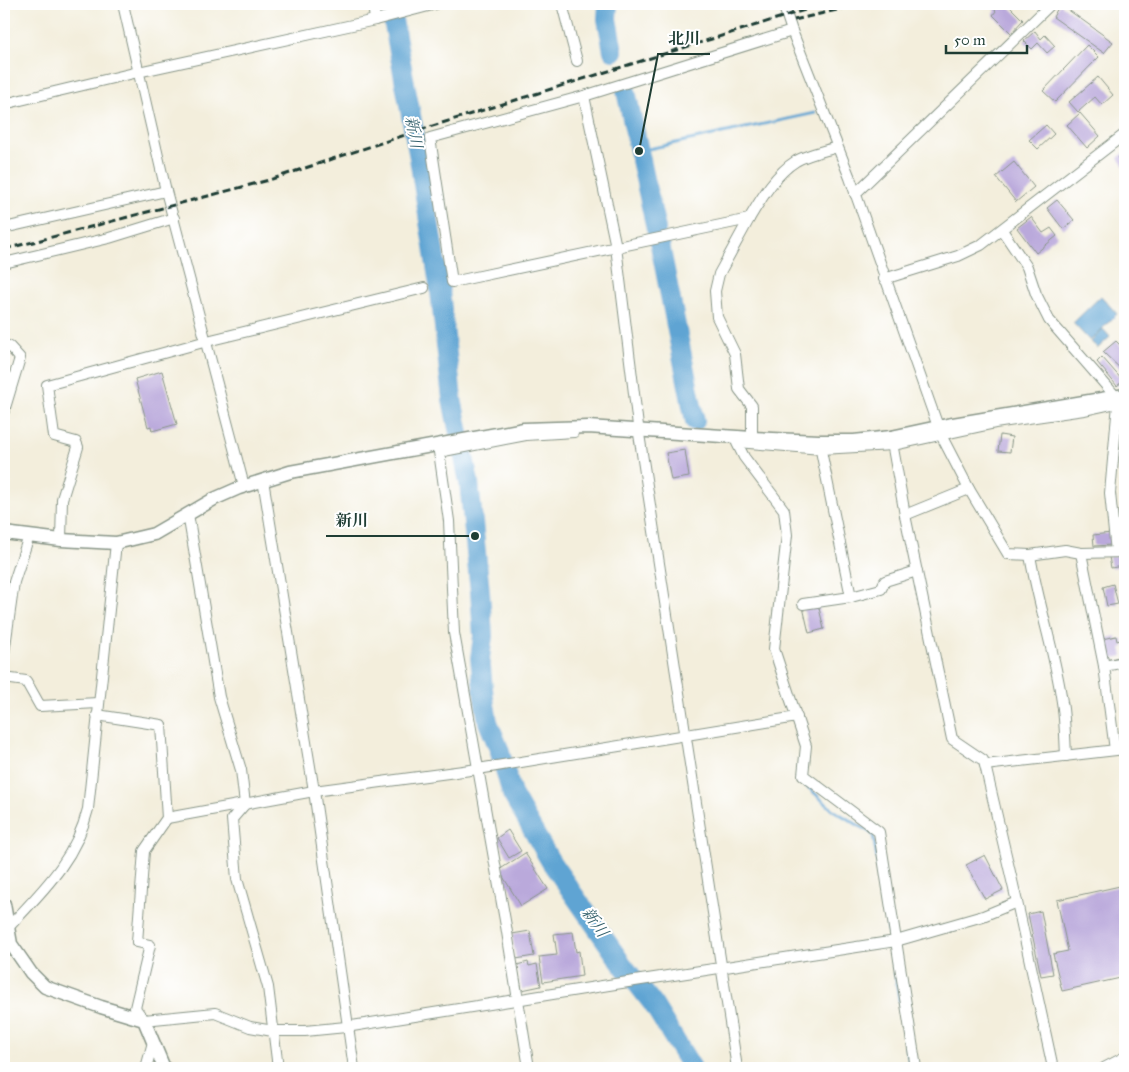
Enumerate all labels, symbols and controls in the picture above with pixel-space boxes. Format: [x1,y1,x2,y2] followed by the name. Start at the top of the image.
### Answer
[946,22,1028,54] scale bar
[658,23,710,54] callout: 北川
[668,29,700,48] text: 北川
[954,31,986,49] text: 50 m
[402,114,427,151] water label: 新川
[326,505,378,536] callout: 新川
[335,511,368,530] text: 新川
[578,903,613,942] water label: 新川

